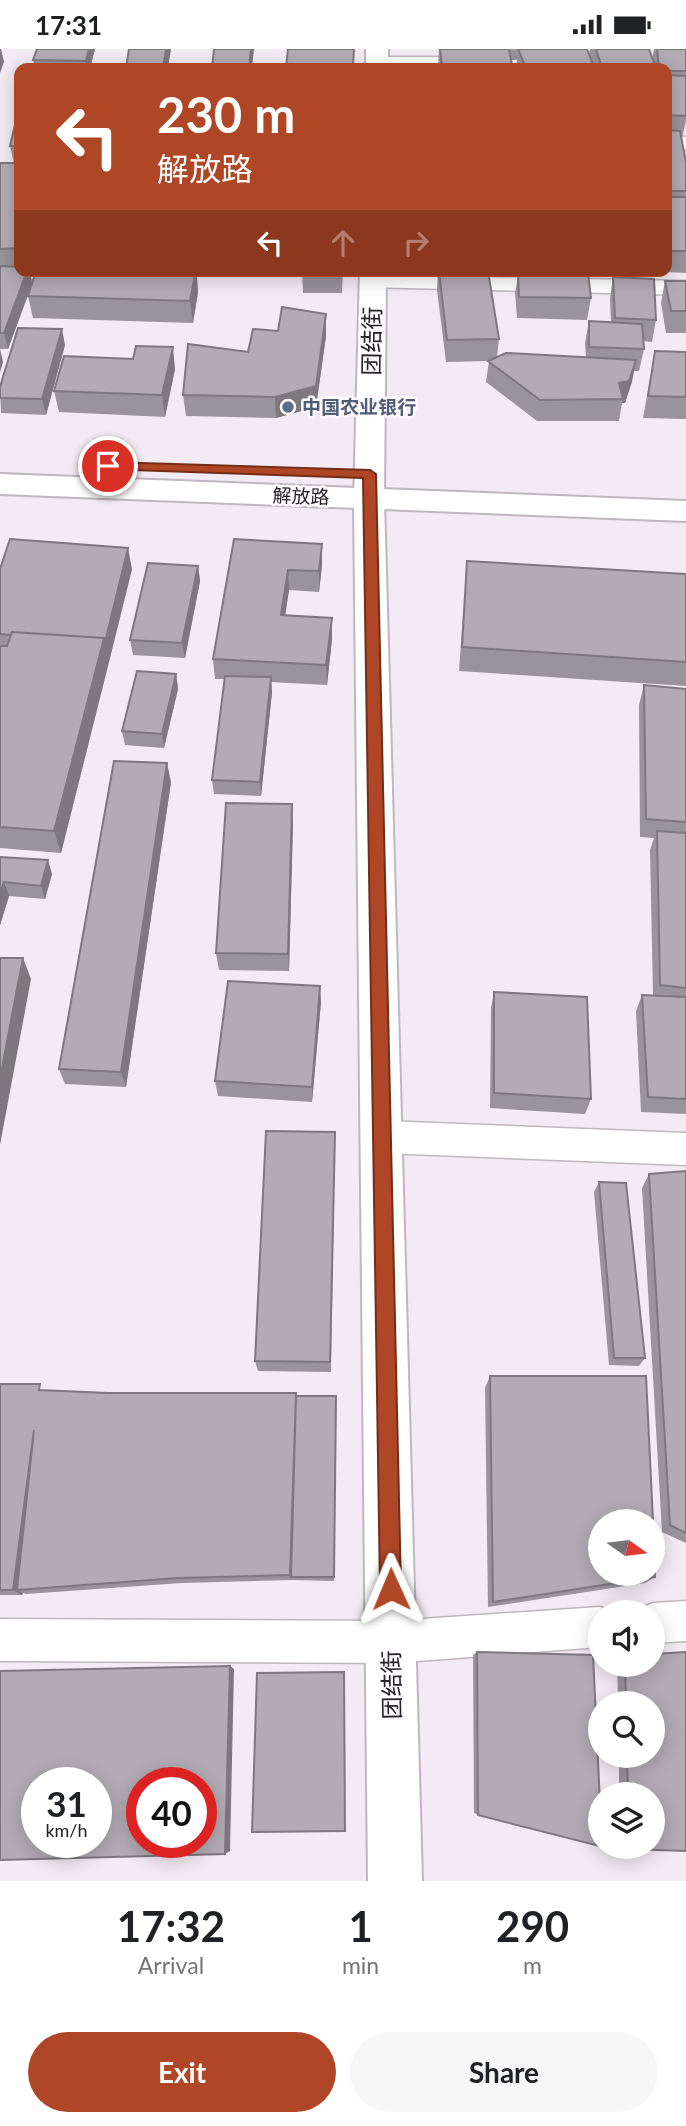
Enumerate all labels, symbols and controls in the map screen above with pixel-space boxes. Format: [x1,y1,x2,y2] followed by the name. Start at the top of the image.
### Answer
[35,9,102,41] text: 17:31
[157,85,295,143] text: 230 m
[42,91,133,182] icon: left
[157,149,253,188] text: 解放路
[251,224,289,262] icon: left
[324,224,362,262] icon: ahead
[397,224,435,262] icon: right
[356,306,386,376] street label: 团结街
[302,395,416,418] place label: 中国农业银行
[280,399,296,415] marker: 中国农业银行
[78,436,138,496] pin
[89,447,127,485] icon: arrive
[272,483,330,508] street label: 解放路
[588,1509,665,1585] north arrow
[588,1509,665,1859] map controls
[354,1552,428,1626] position arrow
[588,1600,665,1677] button: sound
[376,1650,406,1720] street label: 团结街
[588,1691,665,1768] button: search
[126,1767,217,1858] speed limit sign: 40
[46,1782,87,1824] text: 31
[588,1782,665,1859] button: layers
[45,1819,88,1841] text: km/h
[117,1901,225,1951] text: 17:32
[348,1901,373,1951] text: 1
[496,1901,569,1951] text: 290
[138,1951,204,1979] text: Arrival
[342,1951,379,1979] text: min
[523,1951,542,1979] text: m
[28,2032,336,2112] button: Exit
[350,2032,658,2112] button: Share

